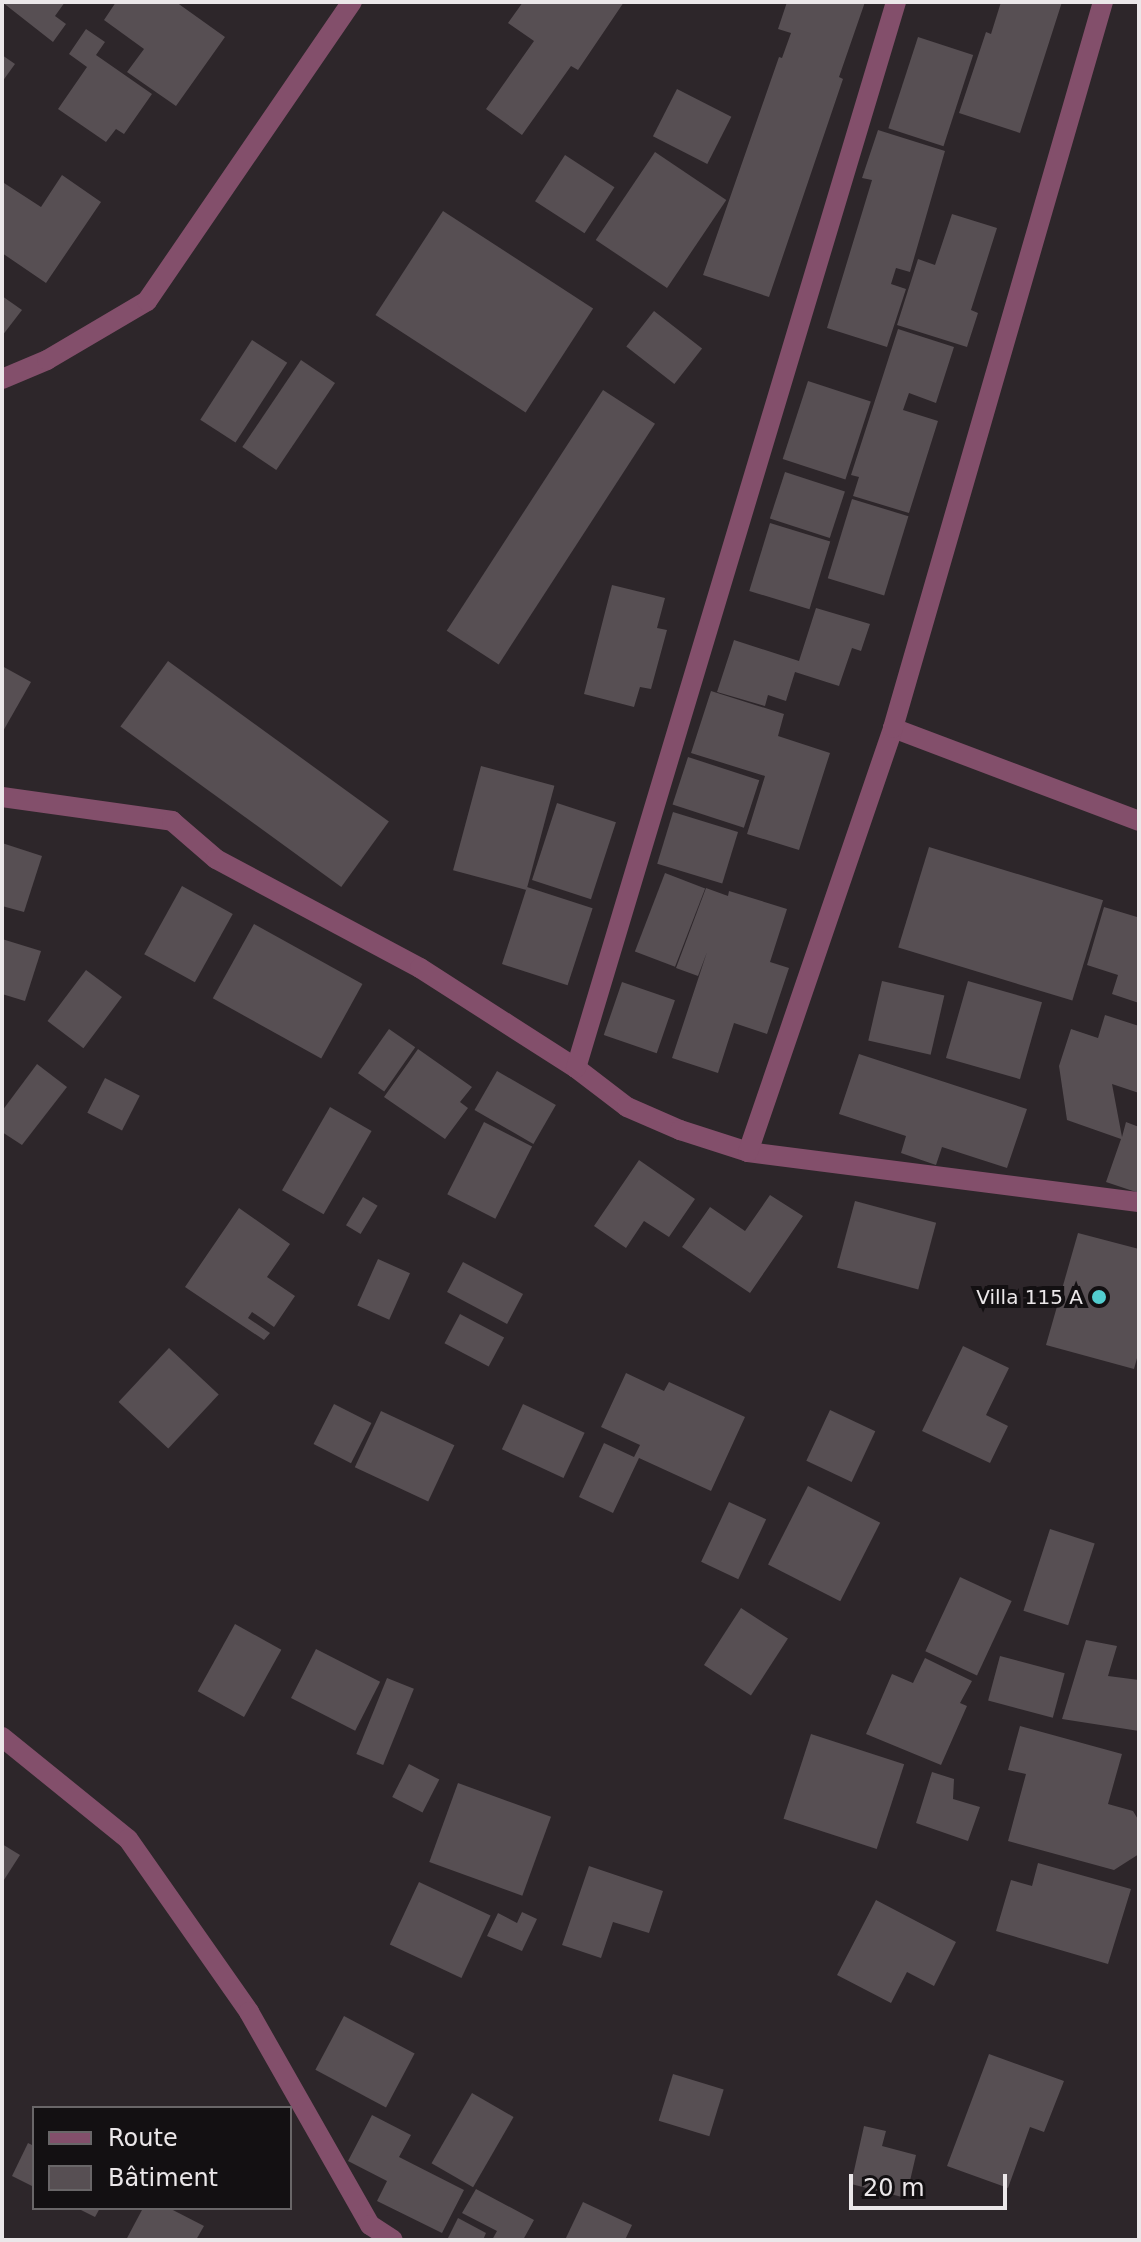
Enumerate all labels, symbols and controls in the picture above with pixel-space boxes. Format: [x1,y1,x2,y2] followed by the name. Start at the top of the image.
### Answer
[976,1285,1083,1309] place label: Villa 115 A
[1090,1288,1108,1306] marker: Villa 115 A
[32,2106,292,2210] legend
[108,2124,178,2152] text: Route
[853,2158,1011,2208] scale bar
[108,2164,218,2192] text: Bâtiment
[863,2174,925,2202] text: 20 m

